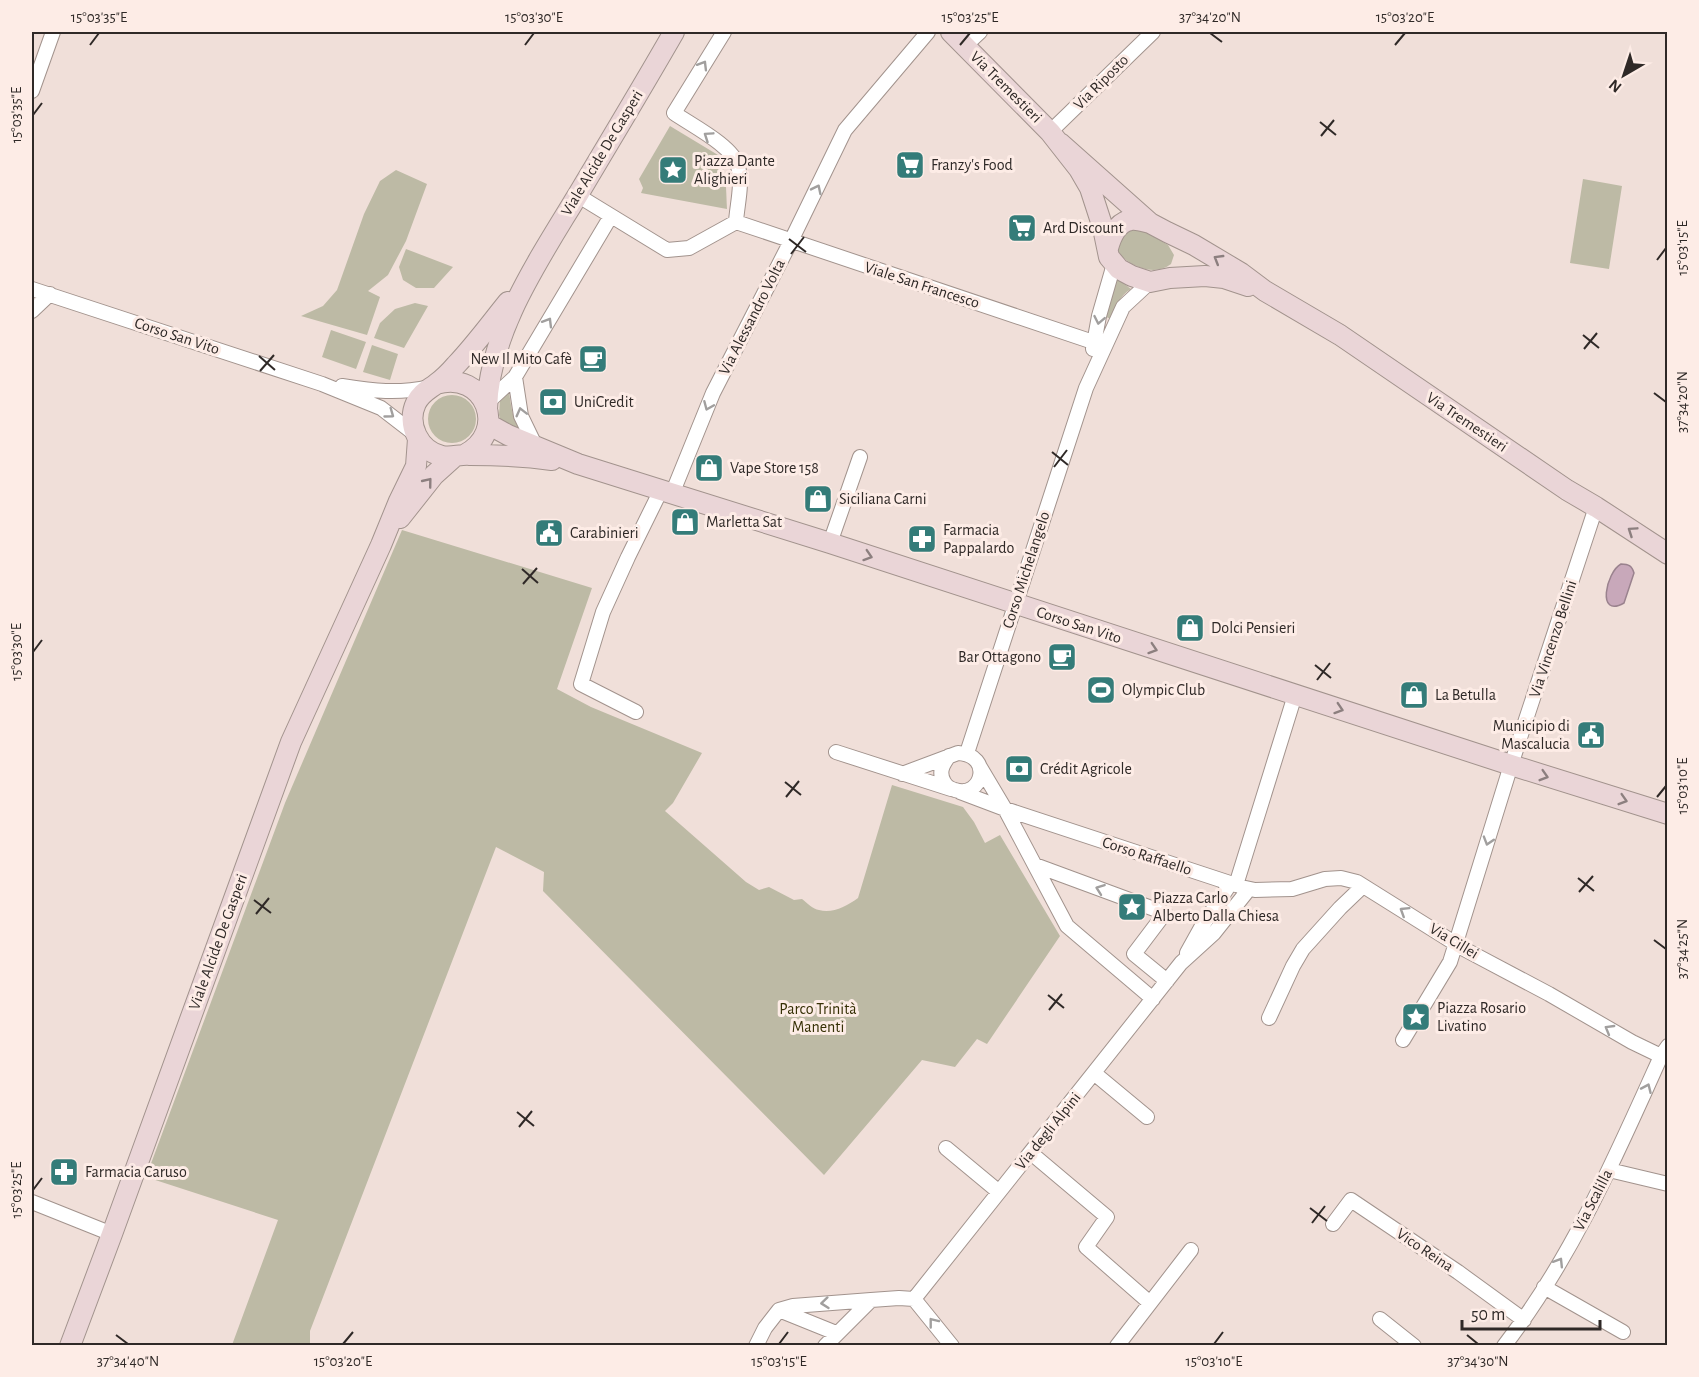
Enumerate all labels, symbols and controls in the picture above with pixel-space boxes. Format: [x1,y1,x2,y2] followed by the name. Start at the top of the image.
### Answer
[71,10,127,25] text: 15°03'35"E
[505,10,563,25] text: 15°03'30"E
[942,10,998,25] text: 15°03'25"E
[1179,10,1241,25] text: 37°34'20"N
[1376,10,1434,25] text: 15°03'20"E
[1594,45,1654,105] north arrow
[967,48,1045,126] street label: Via Tremestieri
[1070,51,1132,113] street label: Via Riposto
[696,61,708,71] one-way arrow
[1606,76,1625,96] text: N
[9,87,24,143] text: 15°03'35"E
[558,87,646,219] street label: Viale Alcide De Gasperi
[703,132,714,143] one-way arrow
[894,149,926,181] supermarket icon: Franzy's Food
[694,153,775,187] place label: Piazza Dante Alighieri
[657,154,689,186] place icon: Piazza Dante Alighieri
[931,157,1013,174] place label: Franzy's Food
[809,184,821,195] one-way arrow
[1006,212,1038,244] supermarket icon: Ard Discount
[1043,220,1124,236] place label: Ard Discount
[1675,220,1690,276] text: 15°03'15"E
[1214,254,1224,266] one-way arrow
[716,257,788,377] street label: Via Alessandro Volta
[862,259,982,311] street label: Viale San Francesco
[133,315,222,357] street label: Corso San Vito
[1093,315,1106,325] one-way arrow
[540,318,552,329] one-way arrow
[577,343,609,375] cafe icon: New Il Mito Cafè
[470,351,572,367] place label: New Il Mito Cafè
[1675,371,1690,433] text: 37°34'20"N
[537,386,569,418] bank icon: UniCredit
[1424,389,1510,455] street label: Via Tremestieri
[574,394,634,410] place label: UniCredit
[703,400,715,411] one-way arrow
[383,407,394,418] one-way arrow
[516,407,529,417] one-way arrow
[693,452,725,484] shop icon: Vape Store 158
[730,460,819,476] place label: Vape Store 158
[420,478,431,489] one-way arrow
[802,483,834,515] shop icon: Siciliana Carni
[839,491,927,507] place label: Siciliana Carni
[669,506,701,538] shop icon: Marletta Sat
[1000,509,1053,631] street label: Corso Michelangelo
[706,514,782,530] place label: Marletta Sat
[533,517,565,549] public building icon: Carabinieri
[943,522,1015,556] place label: Farmacia Pappalardo
[906,523,938,555] pharmacy icon: Farmacia Pappalardo
[570,525,639,541] place label: Carabinieri
[1627,527,1638,538] one-way arrow
[862,548,873,561] one-way arrow
[1526,578,1580,700] street label: Via Vincenzo Bellini
[1035,604,1124,646] street label: Corso San Vito
[1174,612,1206,644] shop icon: Dolci Pensieri
[1211,620,1295,636] place label: Dolci Pensieri
[9,623,24,681] text: 15°03'30"E
[1046,641,1078,673] cafe icon: Bar Ottagono
[1147,641,1158,654] one-way arrow
[958,649,1041,665] place label: Bar Ottagono
[1085,674,1117,706] sports icon: Olympic Club
[1398,679,1430,711] shop icon: La Betulla
[1122,682,1205,699] place label: Olympic Club
[1435,687,1496,703] place label: La Betulla
[1333,702,1344,714] one-way arrow
[1493,718,1570,752] place label: Municipio di Mascalucia
[1575,719,1607,751] public building icon: Municipio di Mascalucia
[1003,753,1035,785] bank icon: Crédit Agricole
[1675,758,1690,814] text: 15°03'10"E
[1040,761,1132,777] place label: Crédit Agricole
[1538,769,1549,781] one-way arrow
[1617,793,1628,805] one-way arrow
[1100,834,1194,878] street label: Corso Raffaello
[1483,835,1495,846] one-way arrow
[186,872,250,1012] street label: Viale Alcide De Gasperi
[1095,884,1106,896] one-way arrow
[1153,890,1279,924] place label: Piazza Carlo Alberto Dalla Chiesa
[1116,891,1148,923] place icon: Piazza Carlo Alberto Dalla Chiesa
[1400,906,1410,918] one-way arrow
[1675,919,1690,979] text: 37°34'25"N
[1427,920,1481,962] street label: Via Cillei
[1437,1000,1526,1034] place label: Piazza Rosario Livatino
[779,1001,857,1035] park label: Parco Trinità Manenti
[1400,1001,1432,1033] place icon: Piazza Rosario Livatino
[1605,1024,1615,1036] one-way arrow
[1639,1083,1651,1094] one-way arrow
[1012,1089,1084,1173] street label: Via degli Alpini
[48,1156,80,1188] pharmacy icon: Farmacia Caruso
[9,1162,24,1218] text: 15°03'25"E
[85,1164,187,1180] place label: Farmacia Caruso
[1571,1167,1615,1233] street label: Via Scalilla
[1394,1225,1456,1275] street label: Vico Reina
[1552,1258,1564,1268] one-way arrow
[1462,1293,1600,1331] scale bar
[820,1296,829,1309] one-way arrow
[1471,1306,1505,1324] text: 50 m
[929,1318,940,1329] one-way arrow
[97,1354,159,1369] text: 37°34'40"N
[314,1354,372,1369] text: 15°03'20"E
[751,1354,807,1369] text: 15°03'15"E
[1186,1354,1242,1369] text: 15°03'10"E
[1447,1354,1509,1369] text: 37°34'30"N

